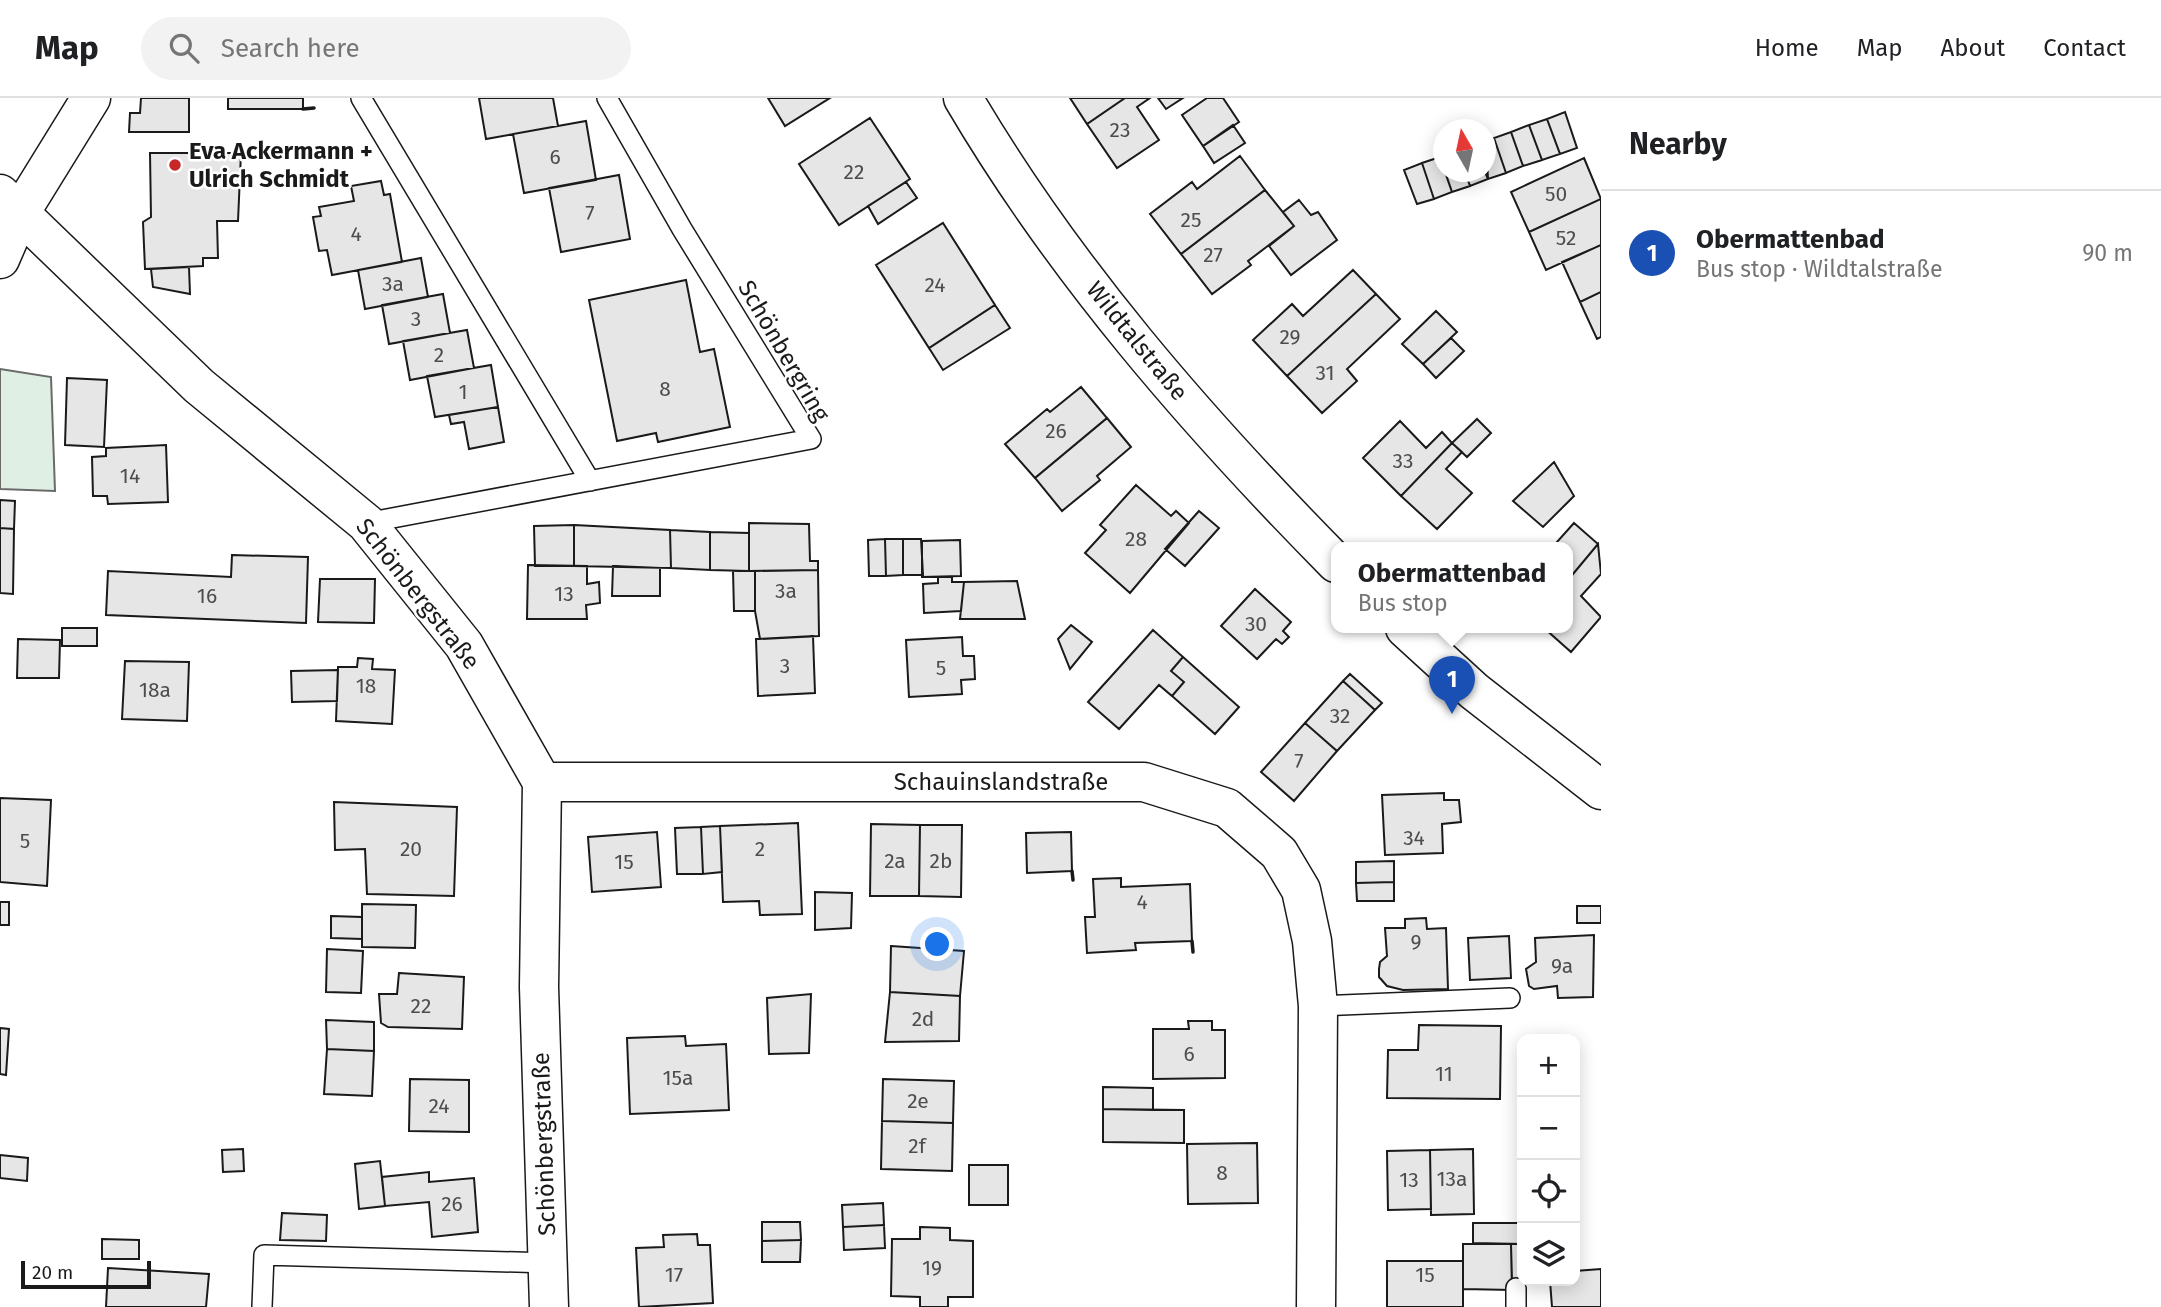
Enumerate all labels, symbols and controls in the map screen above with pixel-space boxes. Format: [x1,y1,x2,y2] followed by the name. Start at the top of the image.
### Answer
[141,17,631,80] search box
[35,28,99,68] text: Map
[165,29,203,67] icon: search
[221,33,360,64] text: Search here
[1755,34,1819,62] text: Home
[1857,34,1903,62] text: Map
[1941,34,2005,62] text: About
[2043,34,2126,62] text: Contact
[1110,117,1130,143] house number: 23
[1433,119,1496,182] north arrow
[1629,126,1727,162] text: Nearby
[189,137,373,193] place label: Eva Ackermann + Ulrich Schmidt
[549,144,561,170] house number: 6
[167,157,183,173] marker: Eva Ackermann + Ulrich Schmidt
[844,159,864,185] house number: 22
[1545,181,1567,207] house number: 50
[585,200,595,226] house number: 7
[1181,207,1201,233] house number: 25
[350,221,362,247] house number: 4
[1696,224,1885,255] text: Obermattenbad
[1556,225,1576,251] house number: 52
[1647,239,1657,267] text: 1
[2082,239,2133,267] text: 90 m
[1203,242,1223,268] house number: 27
[1696,255,1943,283] text: Bus stop · Wildtalstraße
[382,271,404,297] house number: 3a
[925,272,946,298] house number: 24
[732,276,836,427] street label: Schönbergring
[1081,276,1193,406] street label: Wildtalstraße
[411,306,421,332] house number: 3
[1279,324,1301,350] house number: 29
[434,342,444,368] house number: 2
[1315,360,1335,386] house number: 31
[659,376,671,402] house number: 8
[458,379,468,405] house number: 1
[1045,418,1067,444] house number: 26
[1393,448,1413,474] house number: 33
[120,463,140,489] house number: 14
[350,513,486,675] street label: Schönbergstraße
[1125,526,1147,552] house number: 28
[1331,542,1573,633] popup
[1358,558,1546,589] text: Obermattenbad
[775,578,797,604] house number: 3a
[554,581,574,607] house number: 13
[197,583,217,609] house number: 16
[1358,589,1448,617] text: Bus stop
[1245,611,1267,637] house number: 30
[780,653,790,679] house number: 3
[936,655,946,681] house number: 5
[1429,656,1475,714] pin: 1
[356,673,376,699] house number: 18
[139,677,171,703] house number: 18a
[1330,703,1350,729] house number: 32
[1294,748,1304,774] house number: 7
[894,768,1108,796] street label: Schauinslandstraße
[1403,825,1425,851] house number: 34
[20,828,30,854] house number: 5
[400,836,422,862] house number: 20
[755,836,765,862] house number: 2
[884,848,906,874] house number: 2a
[930,848,952,874] house number: 2b
[614,849,634,875] house number: 15
[1136,889,1148,915] house number: 4
[920,927,954,961] your location
[1410,929,1422,955] house number: 9
[1551,953,1573,979] house number: 9a
[411,993,431,1019] house number: 22
[912,1006,934,1032] house number: 2d
[1517,1034,1580,1286] map controls
[1517,1034,1580,1097] button: +
[1183,1041,1195,1067] house number: 6
[527,1052,561,1236] street label: Schönbergstraße
[1435,1061,1453,1087] house number: 11
[662,1065,694,1091] house number: 15a
[907,1088,929,1114] house number: 2e
[429,1093,450,1119] house number: 24
[1517,1097,1580,1160] button: −
[908,1133,928,1159] house number: 2f
[1216,1160,1228,1186] house number: 8
[1517,1160,1580,1223] button: locate
[1437,1166,1468,1192] house number: 13a
[1399,1167,1419,1193] house number: 13
[441,1191,463,1217] house number: 26
[1517,1223,1580,1286] button: layers
[922,1255,942,1281] house number: 19
[21,1258,150,1290] scale bar
[32,1261,73,1284] text: 20 m
[665,1262,683,1288] house number: 17
[1415,1262,1435,1288] house number: 15

